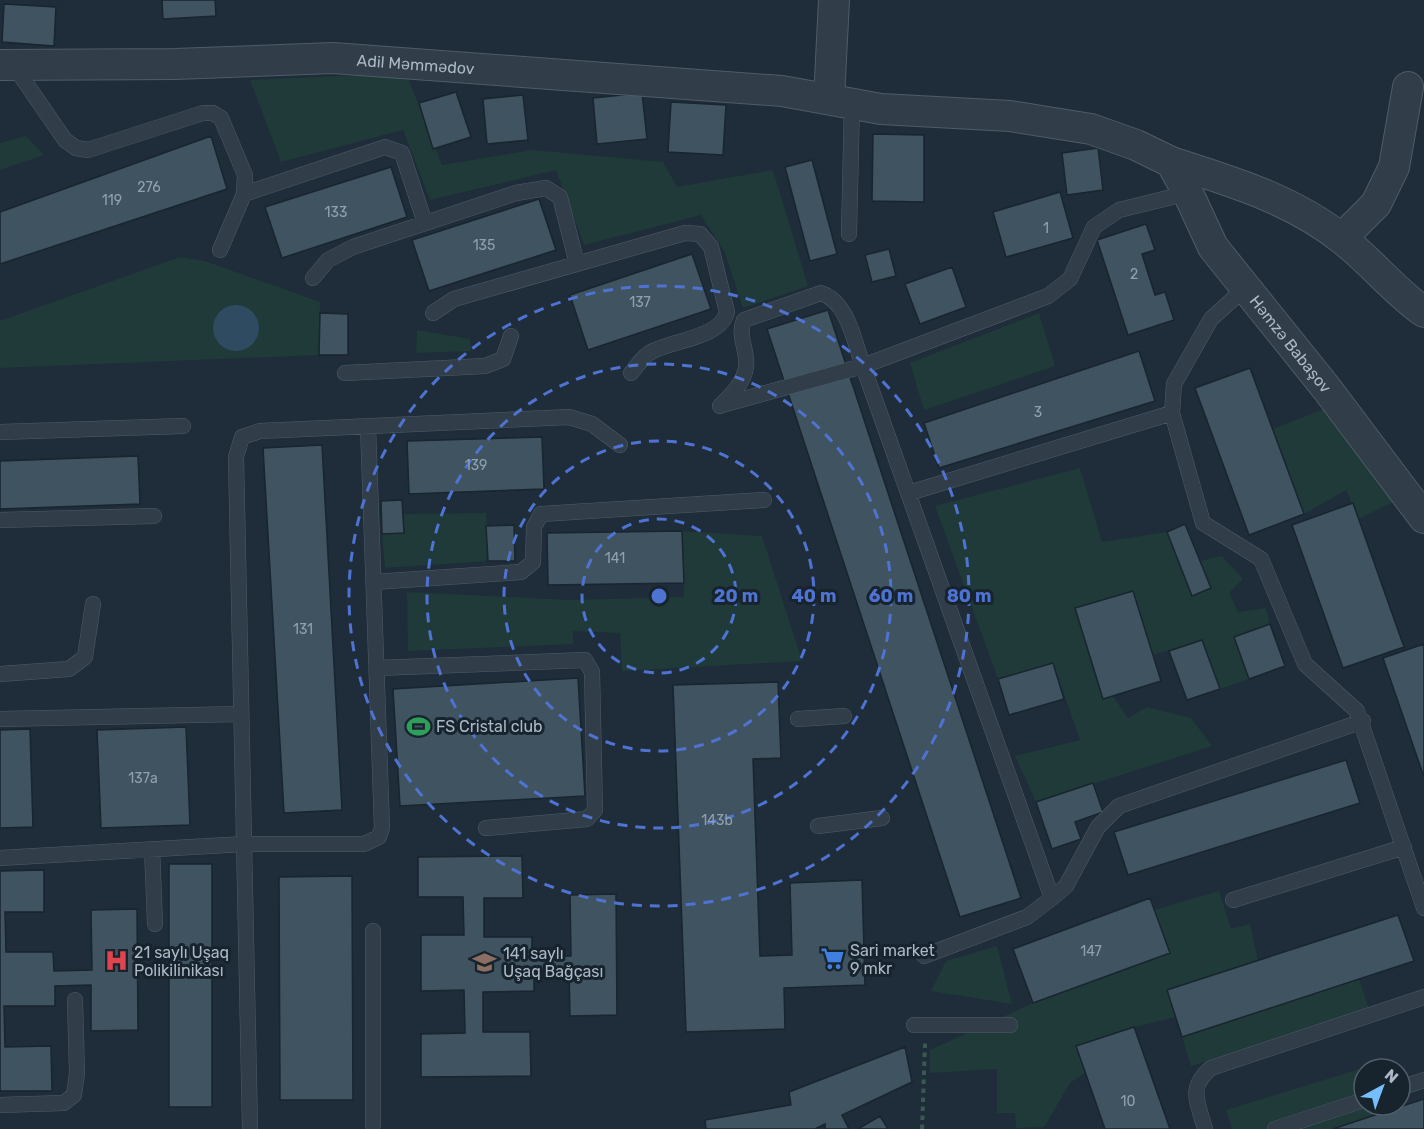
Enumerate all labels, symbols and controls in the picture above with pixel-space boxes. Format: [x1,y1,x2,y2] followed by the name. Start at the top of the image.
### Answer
[356,51,475,78] street label: Adil Məmmədov
[137,179,161,196] house number: 276
[102,192,122,209] house number: 119
[325,204,347,221] house number: 133
[1043,220,1049,237] house number: 1
[473,237,495,254] house number: 135
[1130,266,1138,283] house number: 2
[1246,292,1335,397] street label: Həmzə Babaşov
[629,294,651,311] house number: 137
[1034,404,1042,421] house number: 3
[465,457,487,474] house number: 139
[605,550,625,567] house number: 141
[714,585,758,607] text: 20 m
[792,585,836,607] text: 40 m
[869,585,913,607] text: 60 m
[947,585,991,607] text: 80 m
[649,586,669,606] centre of rings
[293,621,313,638] house number: 131
[405,713,431,739] sports icon: FS Cristal club
[436,717,543,736] place label: FS Cristal club
[128,770,158,787] house number: 137a
[701,812,733,829] house number: 143b
[850,941,935,978] place label: Sari market 9 mkr
[134,943,229,980] place label: 21 saylı Uşaq Polikilinikası
[1080,943,1102,960] house number: 147
[503,944,603,981] place label: 141 saylı Uşaq Bağçası
[819,946,845,972] supermarket icon: Sari market 9 mkr
[103,948,129,974] hospital icon: 21 saylı Uşaq Polikilinikası
[472,949,498,975] school or university icon: 141 saylı Uşaq Bağçası
[1352,1057,1412,1117] north arrow
[1381,1065,1402,1087] text: N
[1121,1093,1136,1110] house number: 10

